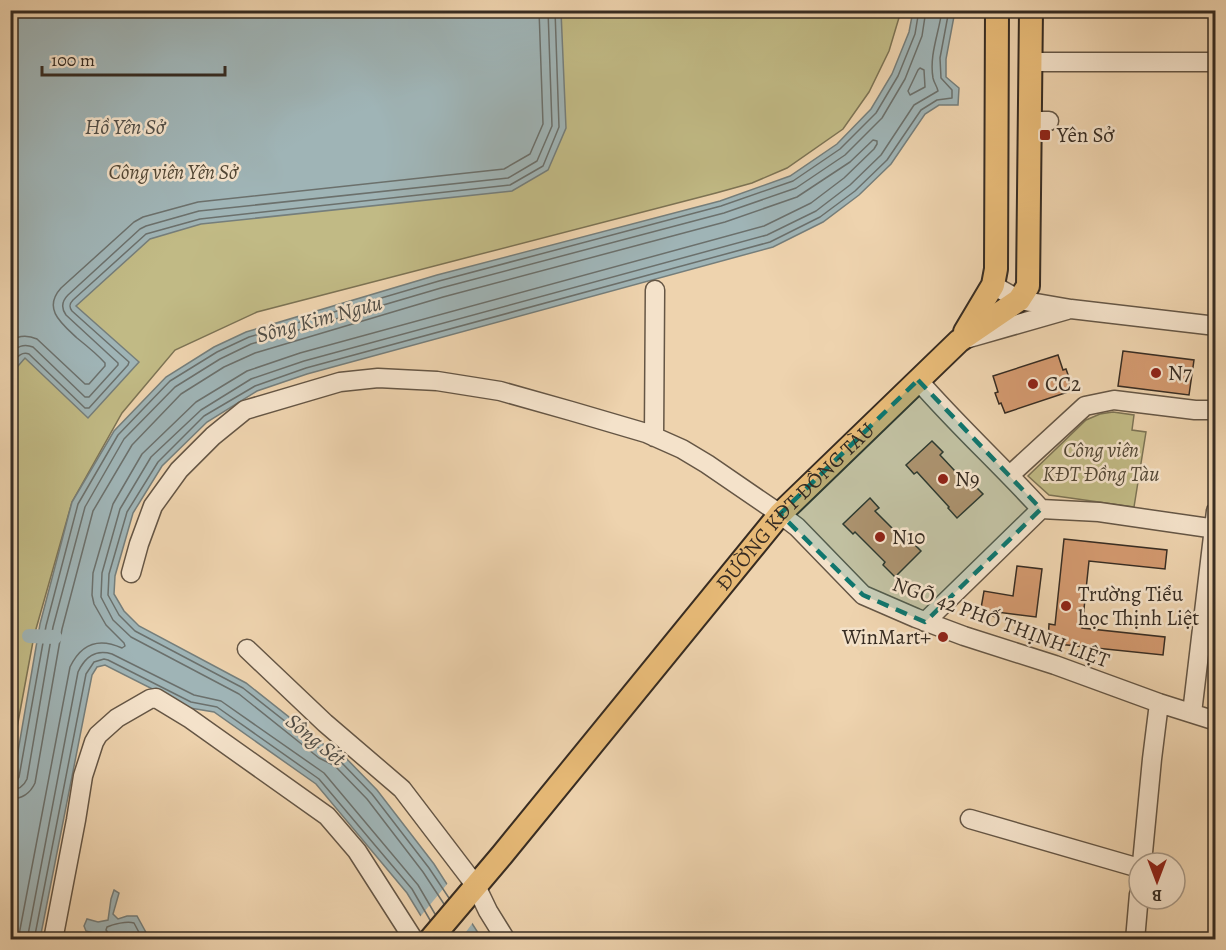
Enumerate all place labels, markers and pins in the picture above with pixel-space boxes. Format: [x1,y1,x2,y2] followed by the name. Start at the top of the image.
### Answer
[1056,121,1115,149] place label: Yên Sở
[1038,128,1052,142] marker: Yên Sở
[1168,359,1192,387] place label: N7
[1149,366,1163,380] marker: N7
[1045,370,1081,398] place label: CC2
[1026,377,1040,391] marker: CC2
[955,465,980,493] place label: N9
[936,472,950,486] marker: N9
[892,523,925,551] place label: N10
[873,530,887,544] marker: N10
[1078,580,1199,632] place label: Trường Tiểu học Thịnh Liệt
[1059,599,1073,613] marker: Trường Tiểu học Thịnh Liệt
[841,623,931,651] place label: WinMart+
[936,630,950,644] marker: WinMart+

